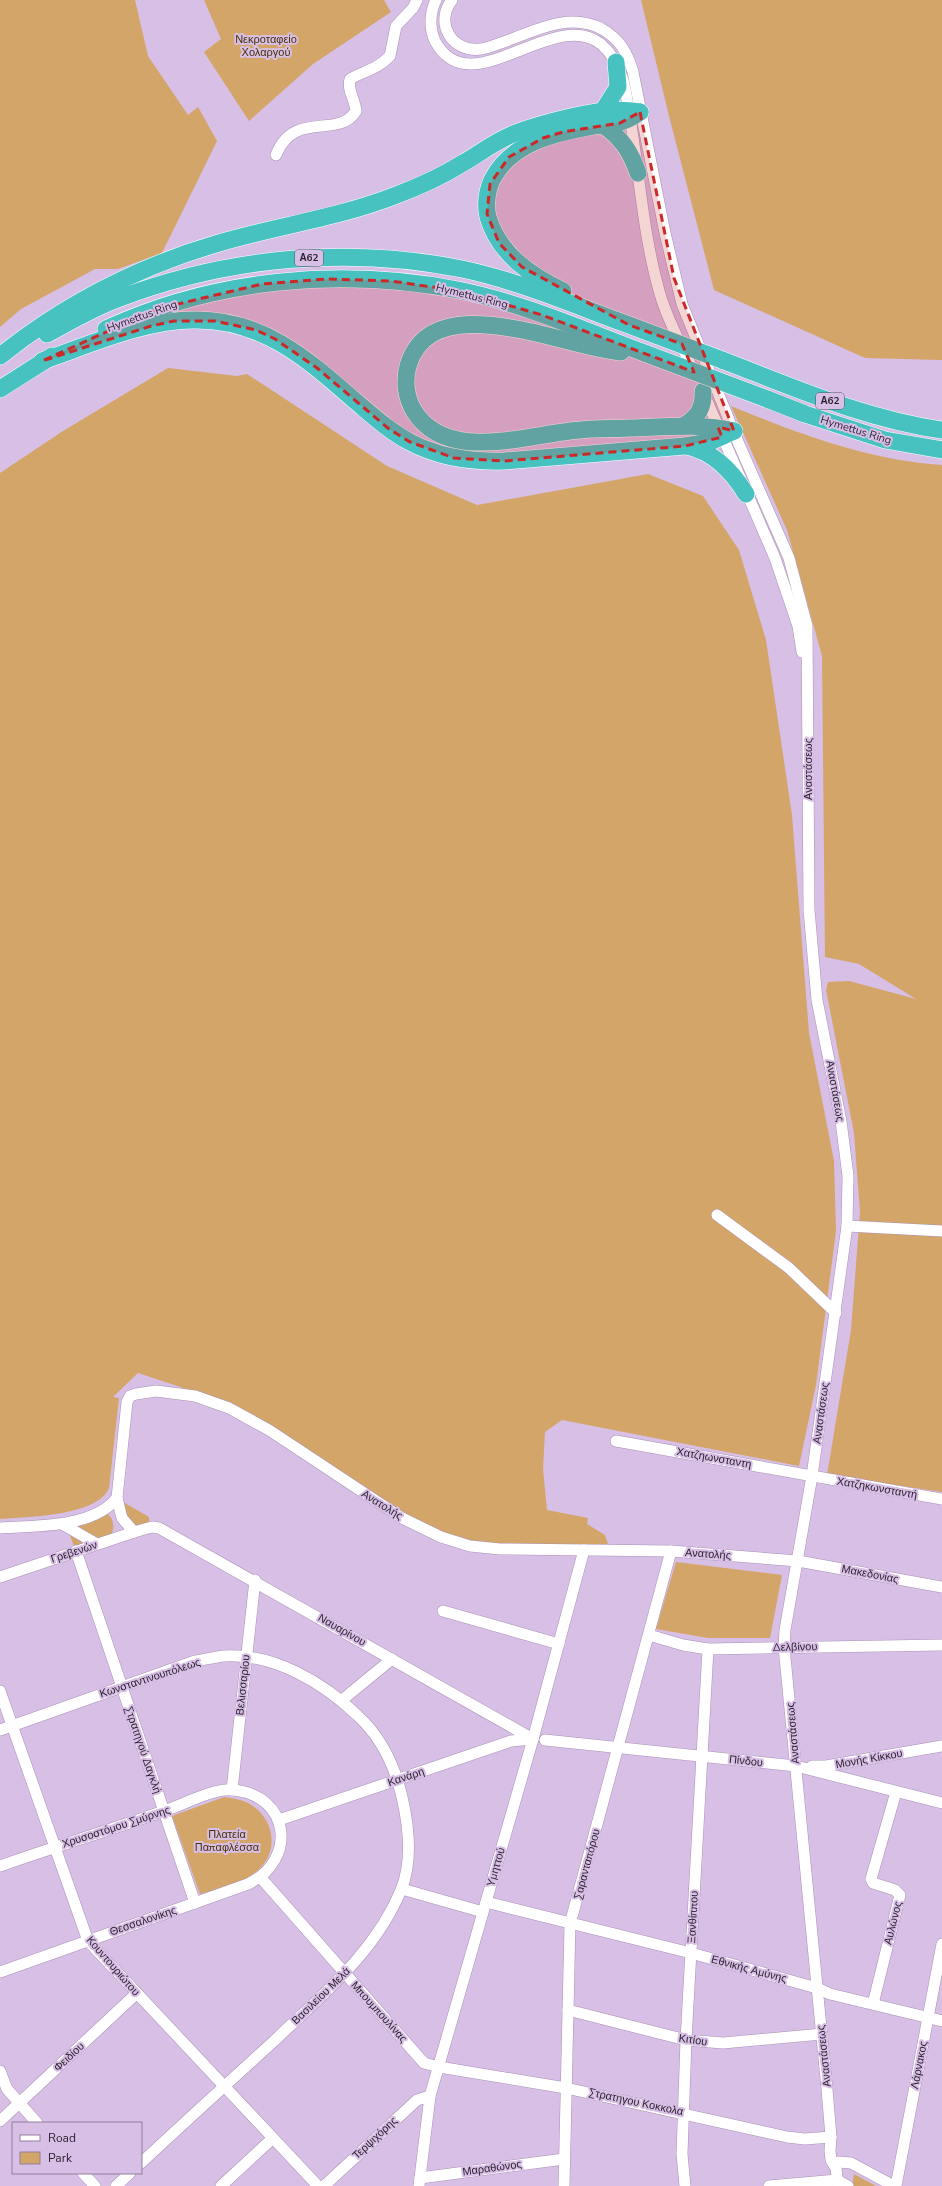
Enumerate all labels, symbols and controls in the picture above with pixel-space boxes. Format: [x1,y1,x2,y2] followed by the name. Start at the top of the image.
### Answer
[235,32,297,60] park label: Νεκροταφείο Χολαργού
[295,250,323,266] road number: Α62
[434,280,510,312] street label: Hymettus Ring
[105,296,179,336] street label: Hymettus Ring
[816,393,844,409] road number: Α62
[819,412,893,448] street label: Hymettus Ring
[801,738,816,800] street label: Αναστάσεως
[822,1059,848,1123] street label: Αναστάσεως
[809,1381,833,1445] street label: Αναστάσεως
[675,1444,753,1472] street label: Χατζηωνσταντη
[836,1474,918,1502] street label: Χατζηκωνσταντή
[359,1486,405,1524] street label: Ανατολής
[49,1537,100,1567] street label: Γρεβενών
[685,1545,731,1563] street label: Ανατολής
[840,1561,900,1587] street label: Μακεδονίας
[315,1610,369,1650] street label: Ναυαρίνου
[772,1639,818,1655] street label: Δελβίνου
[232,1654,254,1716] street label: Βελισσαρίου
[98,1655,202,1701] street label: Κωνσταντινουπόλεως
[783,1702,803,1764] street label: Αναστάσεως
[121,1704,165,1796] street label: Στρατηγού Δαγκλή
[834,1746,904,1772] street label: Μονής Κίκκου
[728,1752,764,1770] street label: Πίνδου
[386,1764,426,1790] street label: Κανάρη
[60,1802,172,1852] street label: Χρυσοστόμου Σμύρνης
[195,1827,260,1855] park label: Πλατεία Παπαφλέσσα
[570,1827,604,1901] street label: Σαρανταπόρου
[483,1846,509,1888] street label: Υμηττού
[684,1890,702,1944] street label: Ξανθίππου
[880,1900,906,1946] street label: Αυλώνος
[108,1903,178,1939] street label: Θεσσαλονίκης
[83,1933,143,1999] street label: Κουντουριώτου
[710,1952,788,1986] street label: Εθνικής Αμύνης
[288,1964,354,2028] street label: Βασιλείου Μελά
[347,1978,411,2046] street label: Μπουμπουλίνας
[813,2024,835,2088] street label: Αναστάσεως
[678,2031,708,2049] street label: Κιτίου
[50,2039,88,2075] street label: Φειδίου
[907,2040,931,2090] street label: Λάρνακος
[587,2085,685,2119] street label: Στρατηγου Κοκκολα
[349,2113,401,2163] street label: Τερψιχόρης
[12,2122,142,2174] legend
[48,2130,76,2146] text: Road
[48,2150,73,2166] text: Park
[461,2156,523,2180] street label: Μαραθώνος

